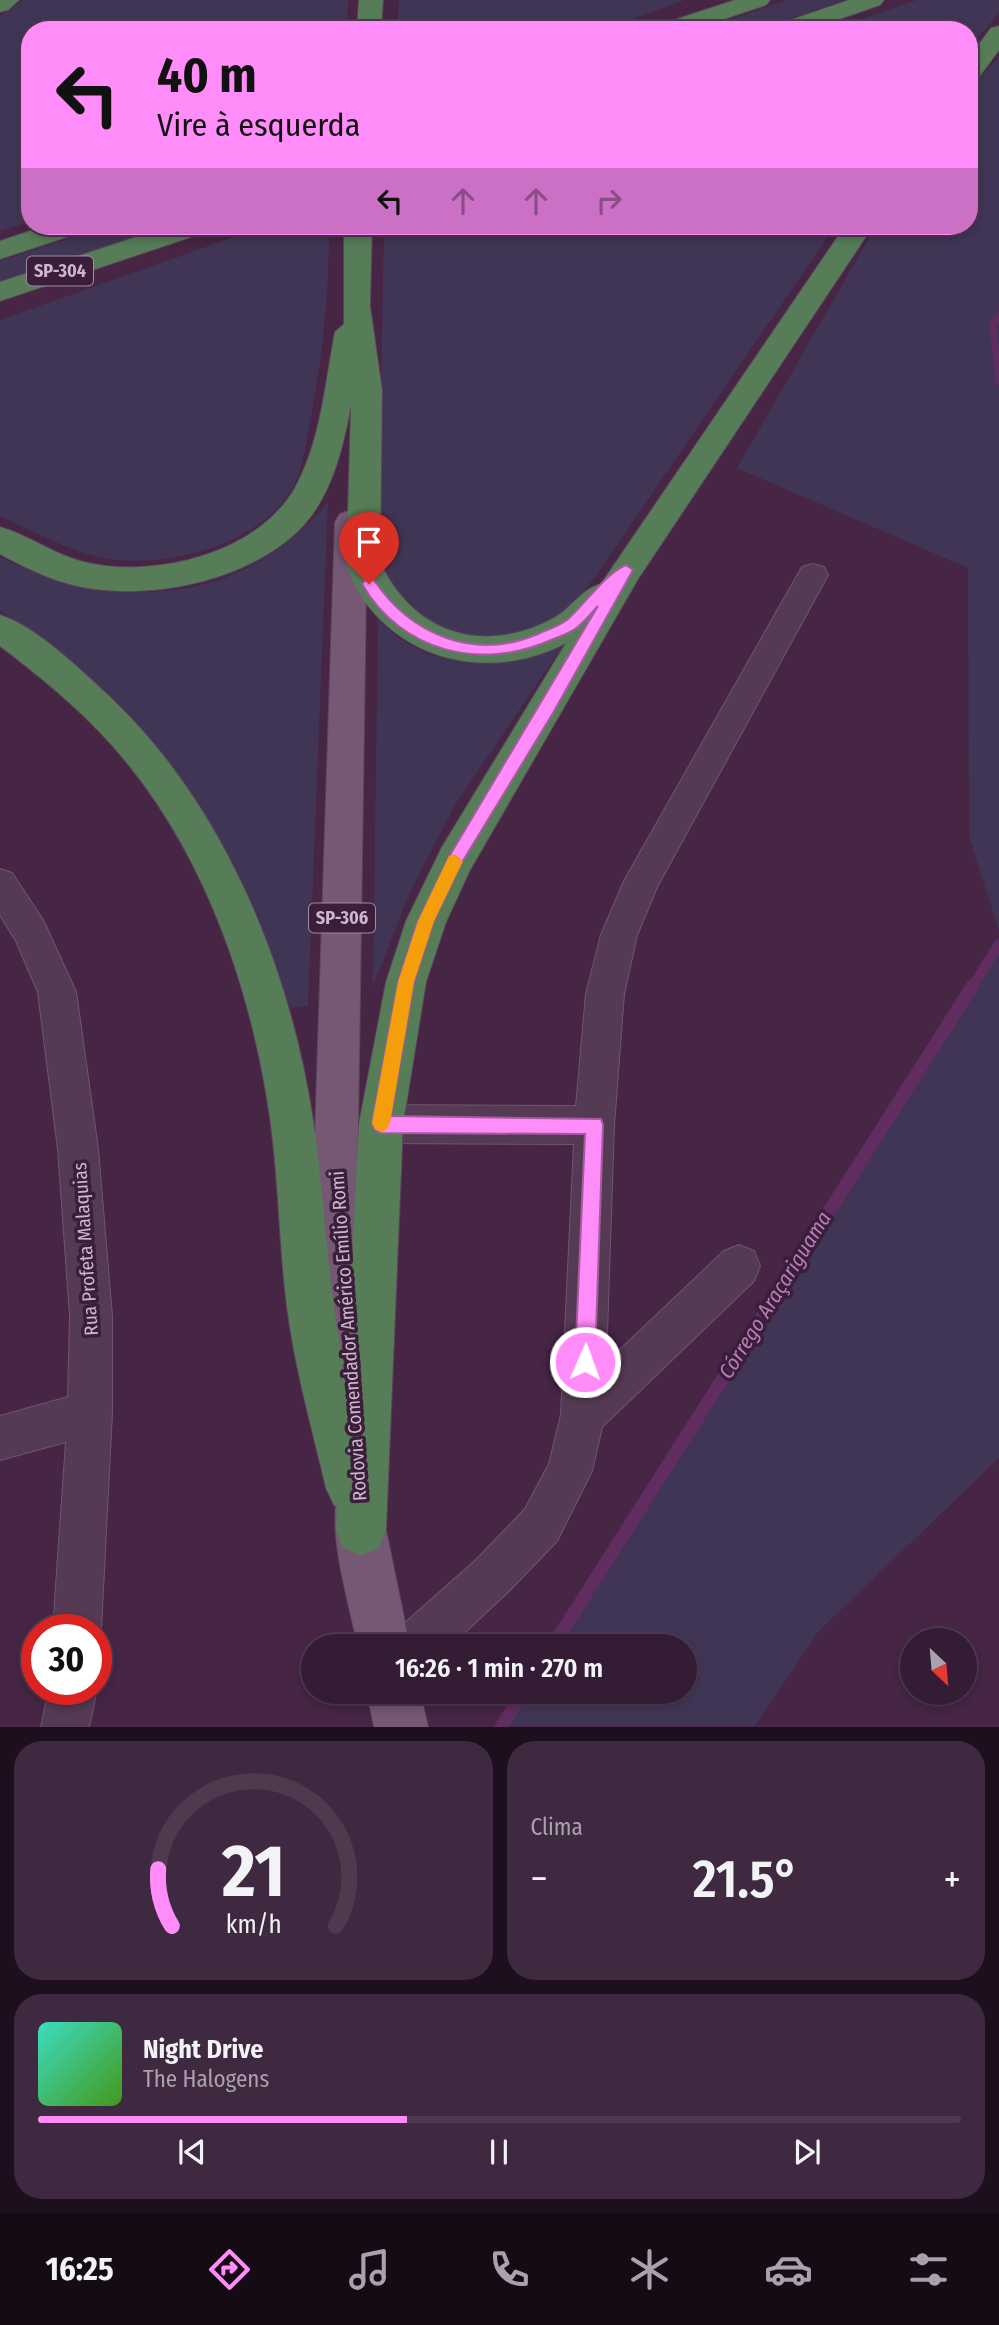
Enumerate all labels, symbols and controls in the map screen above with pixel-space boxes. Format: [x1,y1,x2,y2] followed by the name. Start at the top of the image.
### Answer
[157,46,257,105] text: 40 m
[42,49,133,140] icon: left
[157,106,360,144] text: Vire à esquerda
[371,182,409,220] icon: left
[444,182,482,220] icon: ahead
[517,182,555,220] icon: ahead
[590,182,628,220] icon: right
[27,256,93,286] road number: SP-304
[339,512,399,584] pin
[350,523,388,561] icon: arrive
[309,903,375,932] road number: SP-306
[68,1162,103,1336] street label: Rua Profeta Malaquias
[325,1170,372,1502] street label: Rodovia Comendador Américo Emílio Romi
[713,1207,837,1383] water label: Córrego Araçariguama
[548,1325,622,1399] position arrow
[21,1614,112,1705] speed limit sign: 30
[900,1628,976,1704] north arrow
[900,1628,977,1705] map controls
[395,1653,603,1684] text: 16:26 · 1 min · 270 m
[531,1813,583,1841] text: Clima
[221,1829,285,1916] text: 21
[693,1848,799,1911] text: 21.5°
[531,1856,548,1902] text: −
[944,1856,961,1902] text: +
[225,1910,281,1940] text: km/h
[143,2034,263,2065] text: Night Drive
[143,2065,269,2093] text: The Halogens
[173,2133,211,2171] icon: previous
[480,2133,518,2171] icon: pause
[788,2133,826,2171] icon: next
[205,2245,254,2294] icon: directions
[345,2245,394,2294] icon: music
[485,2245,534,2294] icon: phone
[625,2245,674,2294] icon: climate
[764,2245,813,2294] icon: car
[904,2245,953,2294] icon: filters
[45,2250,114,2288] text: 16:25

